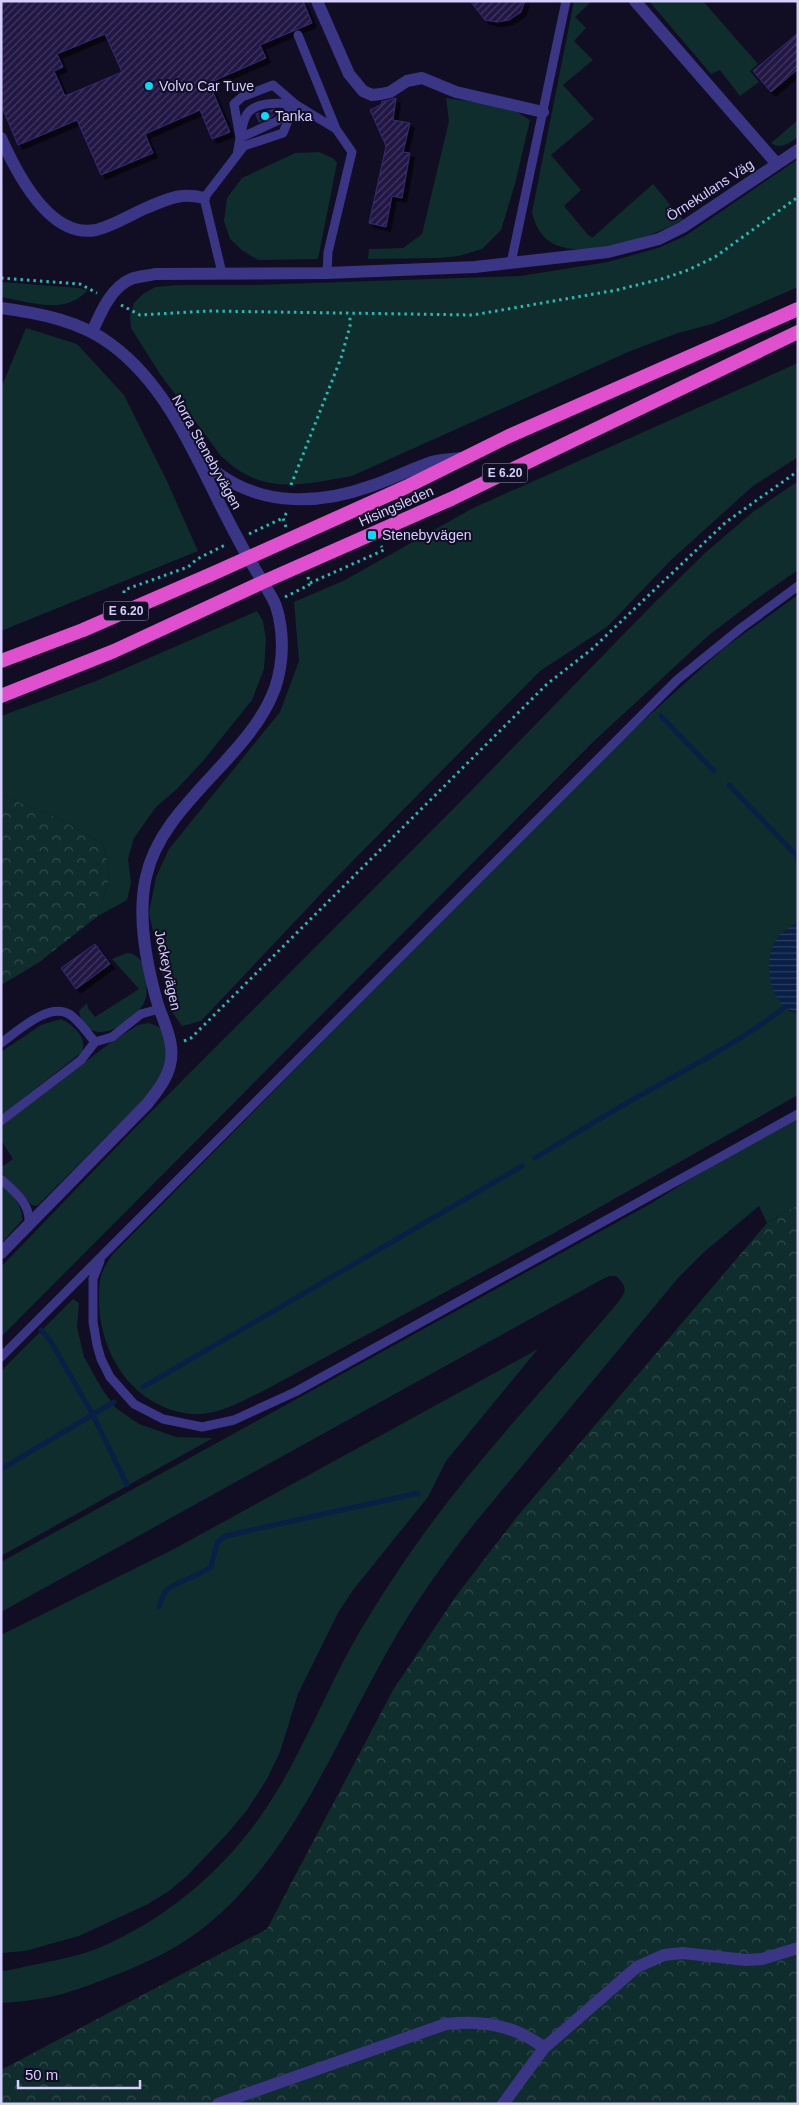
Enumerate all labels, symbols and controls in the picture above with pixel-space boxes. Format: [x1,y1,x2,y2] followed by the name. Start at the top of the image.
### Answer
[159,78,254,94] place label: Volvo Car Tuve
[143,80,155,92] marker: Volvo Car Tuve
[275,108,313,124] place label: Tanka
[259,110,271,122] marker: Tanka
[663,155,756,224] street label: Örnekulans Väg
[169,392,245,512] street label: Norra Stenebyvägen
[482,463,528,482] road number: E 6.20
[356,482,436,530] street label: Hisingsleden
[382,527,472,543] place label: Stenebyvägen
[366,529,378,541] marker: Stenebyvägen
[104,602,148,620] road number: E 6.20
[152,928,184,1012] street label: Jockeyvägen
[18,2058,140,2090] scale bar
[25,2066,58,2083] text: 50 m

